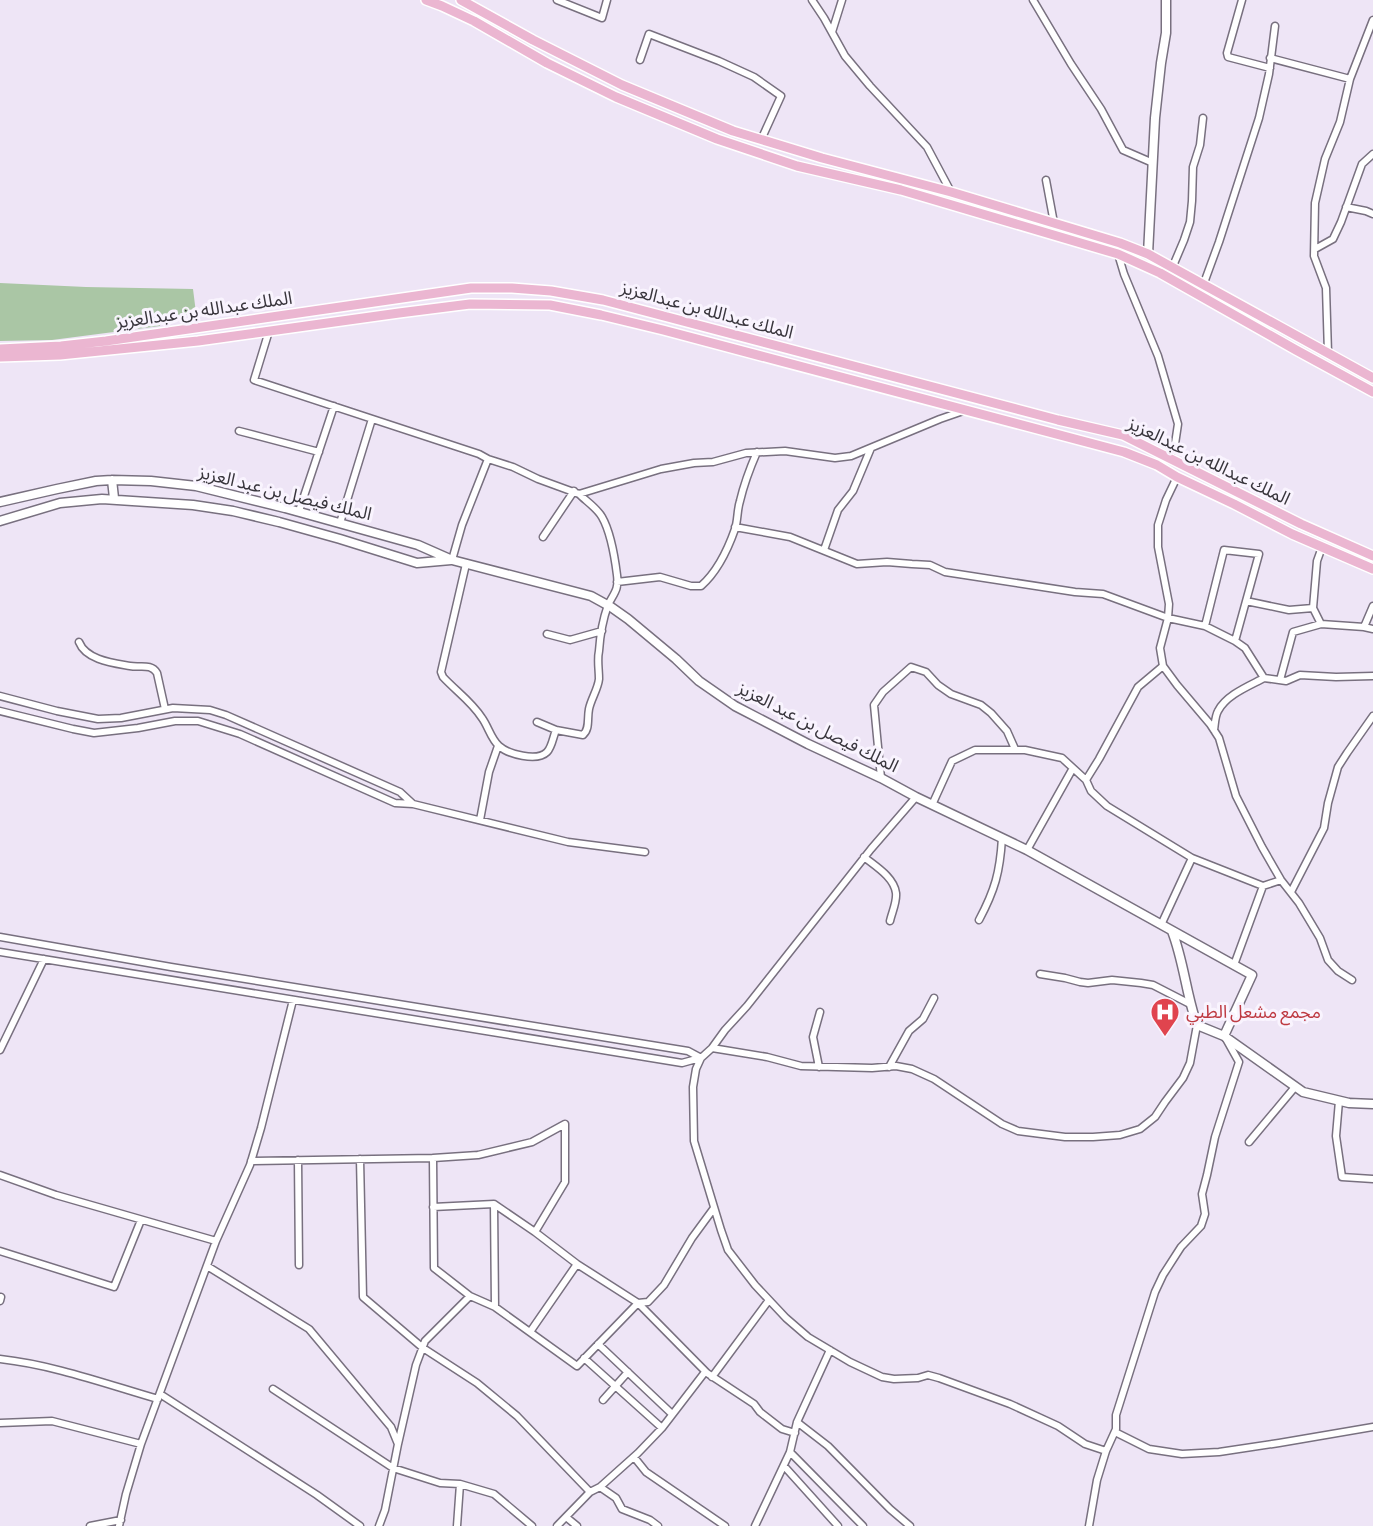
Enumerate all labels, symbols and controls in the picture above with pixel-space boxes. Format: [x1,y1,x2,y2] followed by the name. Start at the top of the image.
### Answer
[617,277,796,344] street label: الملك عبدالله بن عبدالعزيز
[113,288,294,333] street label: الملك عبدالله بن عبدالعزيز
[1123,413,1293,510] street label: الملك عبدالله بن عبدالعزيز
[195,462,374,525] street label: الملك فيصل بن عبد العزيز
[733,677,902,777] street label: الملك فيصل بن عبد العزيز
[1149,996,1181,1038] hospital icon: مجمع مشعل الطبي
[1186,1002,1321,1026] place label: مجمع مشعل الطبي

